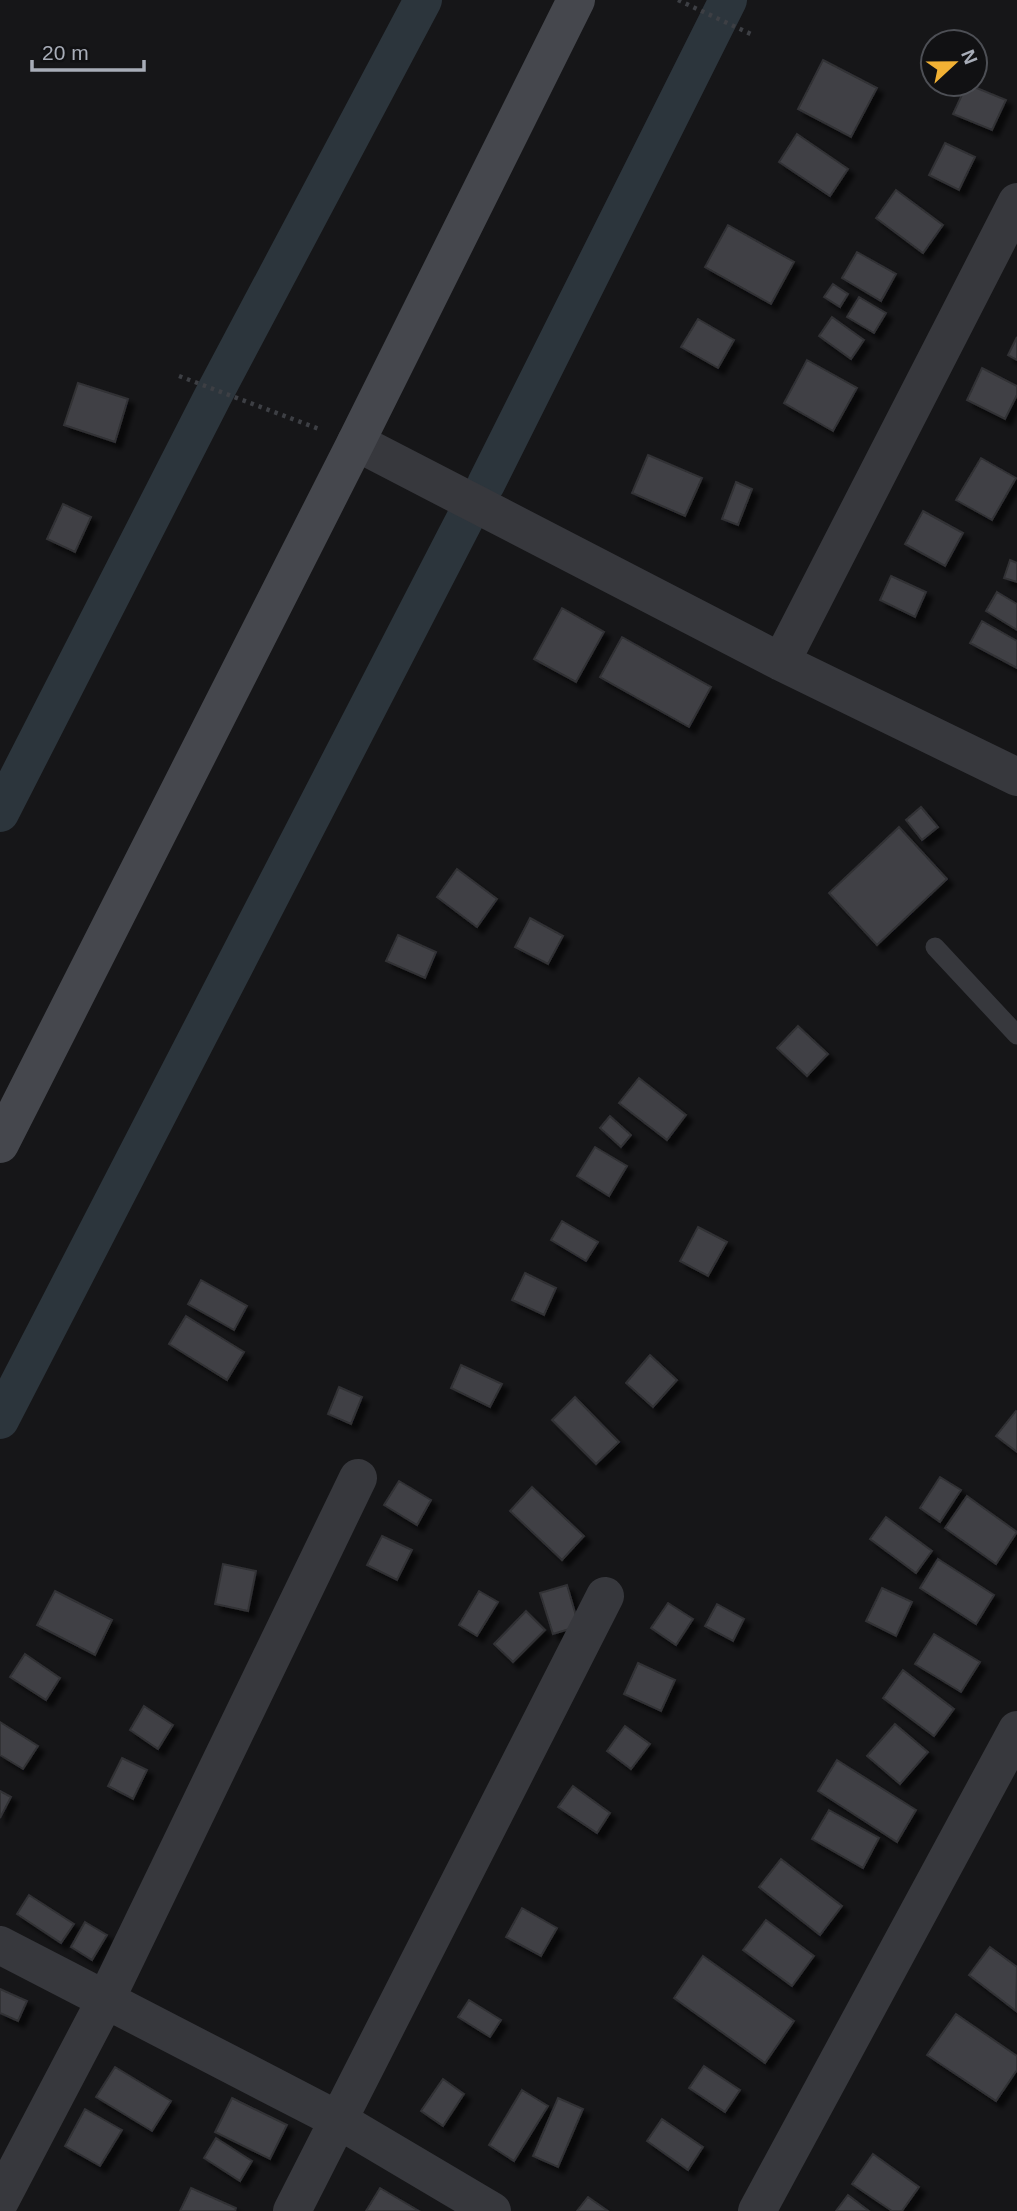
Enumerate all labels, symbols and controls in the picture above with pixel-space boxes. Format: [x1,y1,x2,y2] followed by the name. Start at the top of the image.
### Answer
[32,28,144,72] scale bar
[919,28,989,98] north arrow
[42,41,89,64] text: 20 m
[957,47,982,67] text: N

